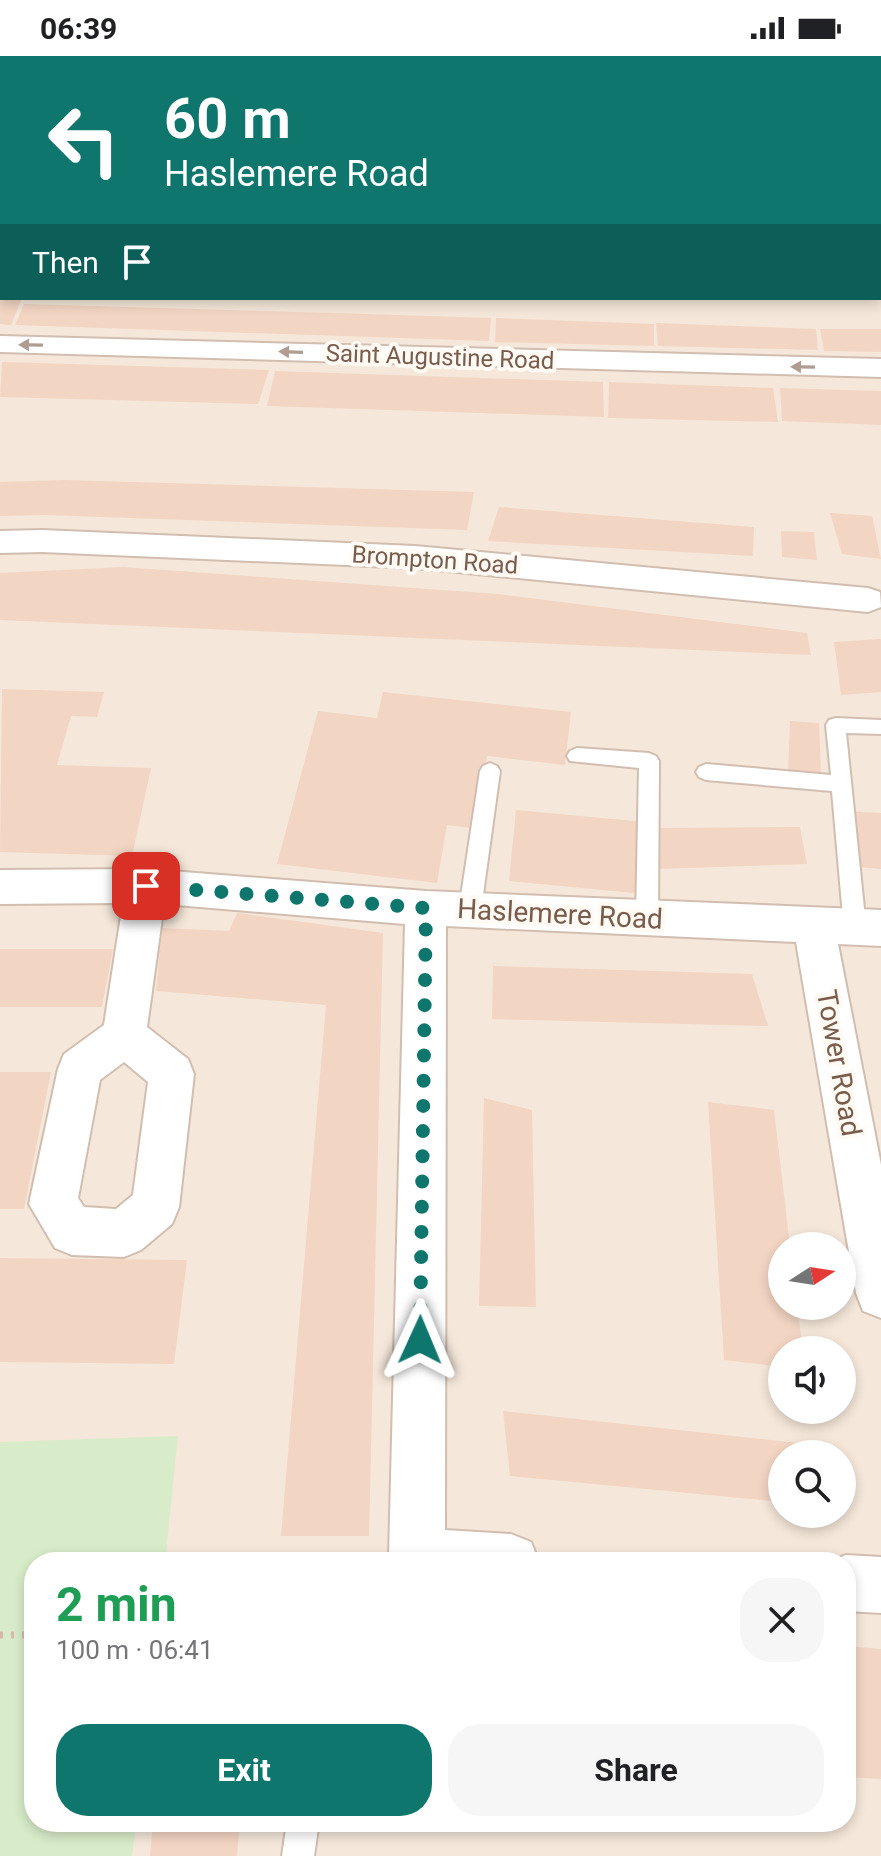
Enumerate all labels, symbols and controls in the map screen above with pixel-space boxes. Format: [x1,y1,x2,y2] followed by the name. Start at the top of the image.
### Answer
[40,11,117,46] text: 06:39
[164,86,291,152] text: 60 m
[32,88,136,192] icon: left
[164,153,429,195] text: Haslemere Road
[115,240,159,284] icon: arrive
[32,245,99,280] text: Then
[18,338,43,351] one-way arrow
[325,339,555,375] street label: Saint Augustine Road
[278,346,303,359] one-way arrow
[790,360,815,373] one-way arrow
[351,540,519,580] street label: Brompton Road
[112,852,180,920] pin
[124,864,168,908] icon: arrive
[456,892,664,936] street label: Haslemere Road
[810,987,868,1139] street label: Tower Road
[768,1232,856,1320] north arrow
[768,1232,856,1528] map controls
[378,1298,462,1382] position arrow
[768,1336,856,1424] button: sound
[768,1440,856,1528] button: search
[56,1576,177,1633] text: 2 min
[740,1578,824,1662] button: close
[56,1635,214,1665] text: 100 m · 06:41
[56,1724,432,1816] button: Exit
[448,1724,824,1816] button: Share

